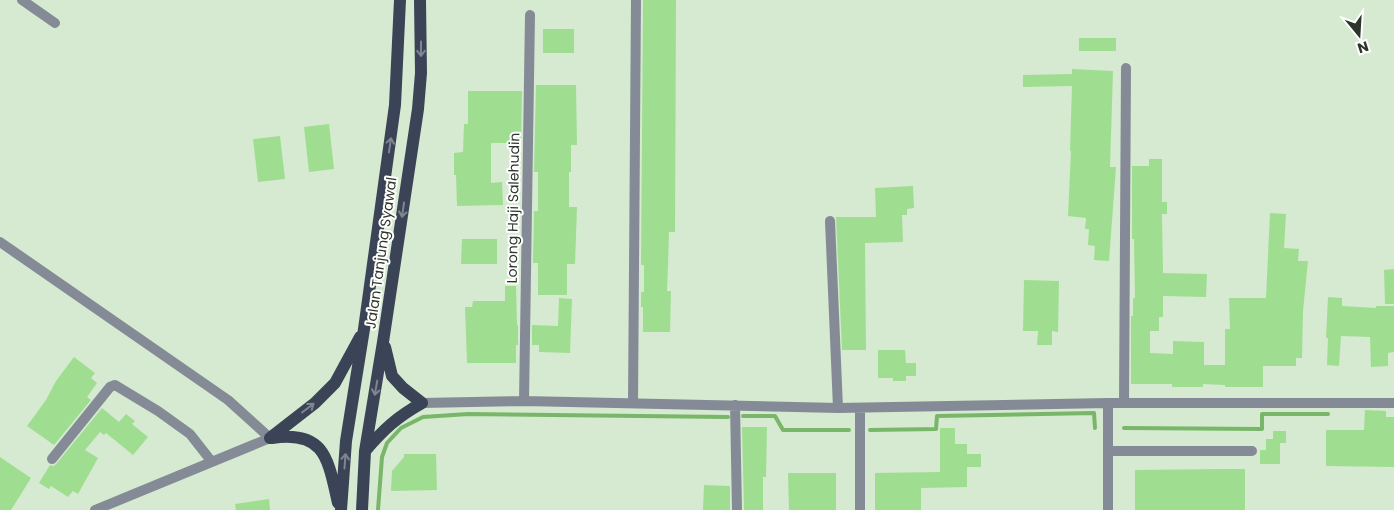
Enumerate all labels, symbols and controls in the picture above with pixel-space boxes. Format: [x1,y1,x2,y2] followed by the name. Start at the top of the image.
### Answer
[1334,10,1384,60] north arrow
[1355,36,1371,59] text: N
[416,40,426,56] one-way arrow
[502,132,524,284] street label: Lorong Haji Salehudin
[385,137,395,153] one-way arrow
[360,176,402,330] street label: Jalan Tanjung Syawal
[398,202,408,218] one-way arrow
[370,380,380,396] one-way arrow
[302,402,315,413] one-way arrow
[340,454,349,470] one-way arrow

